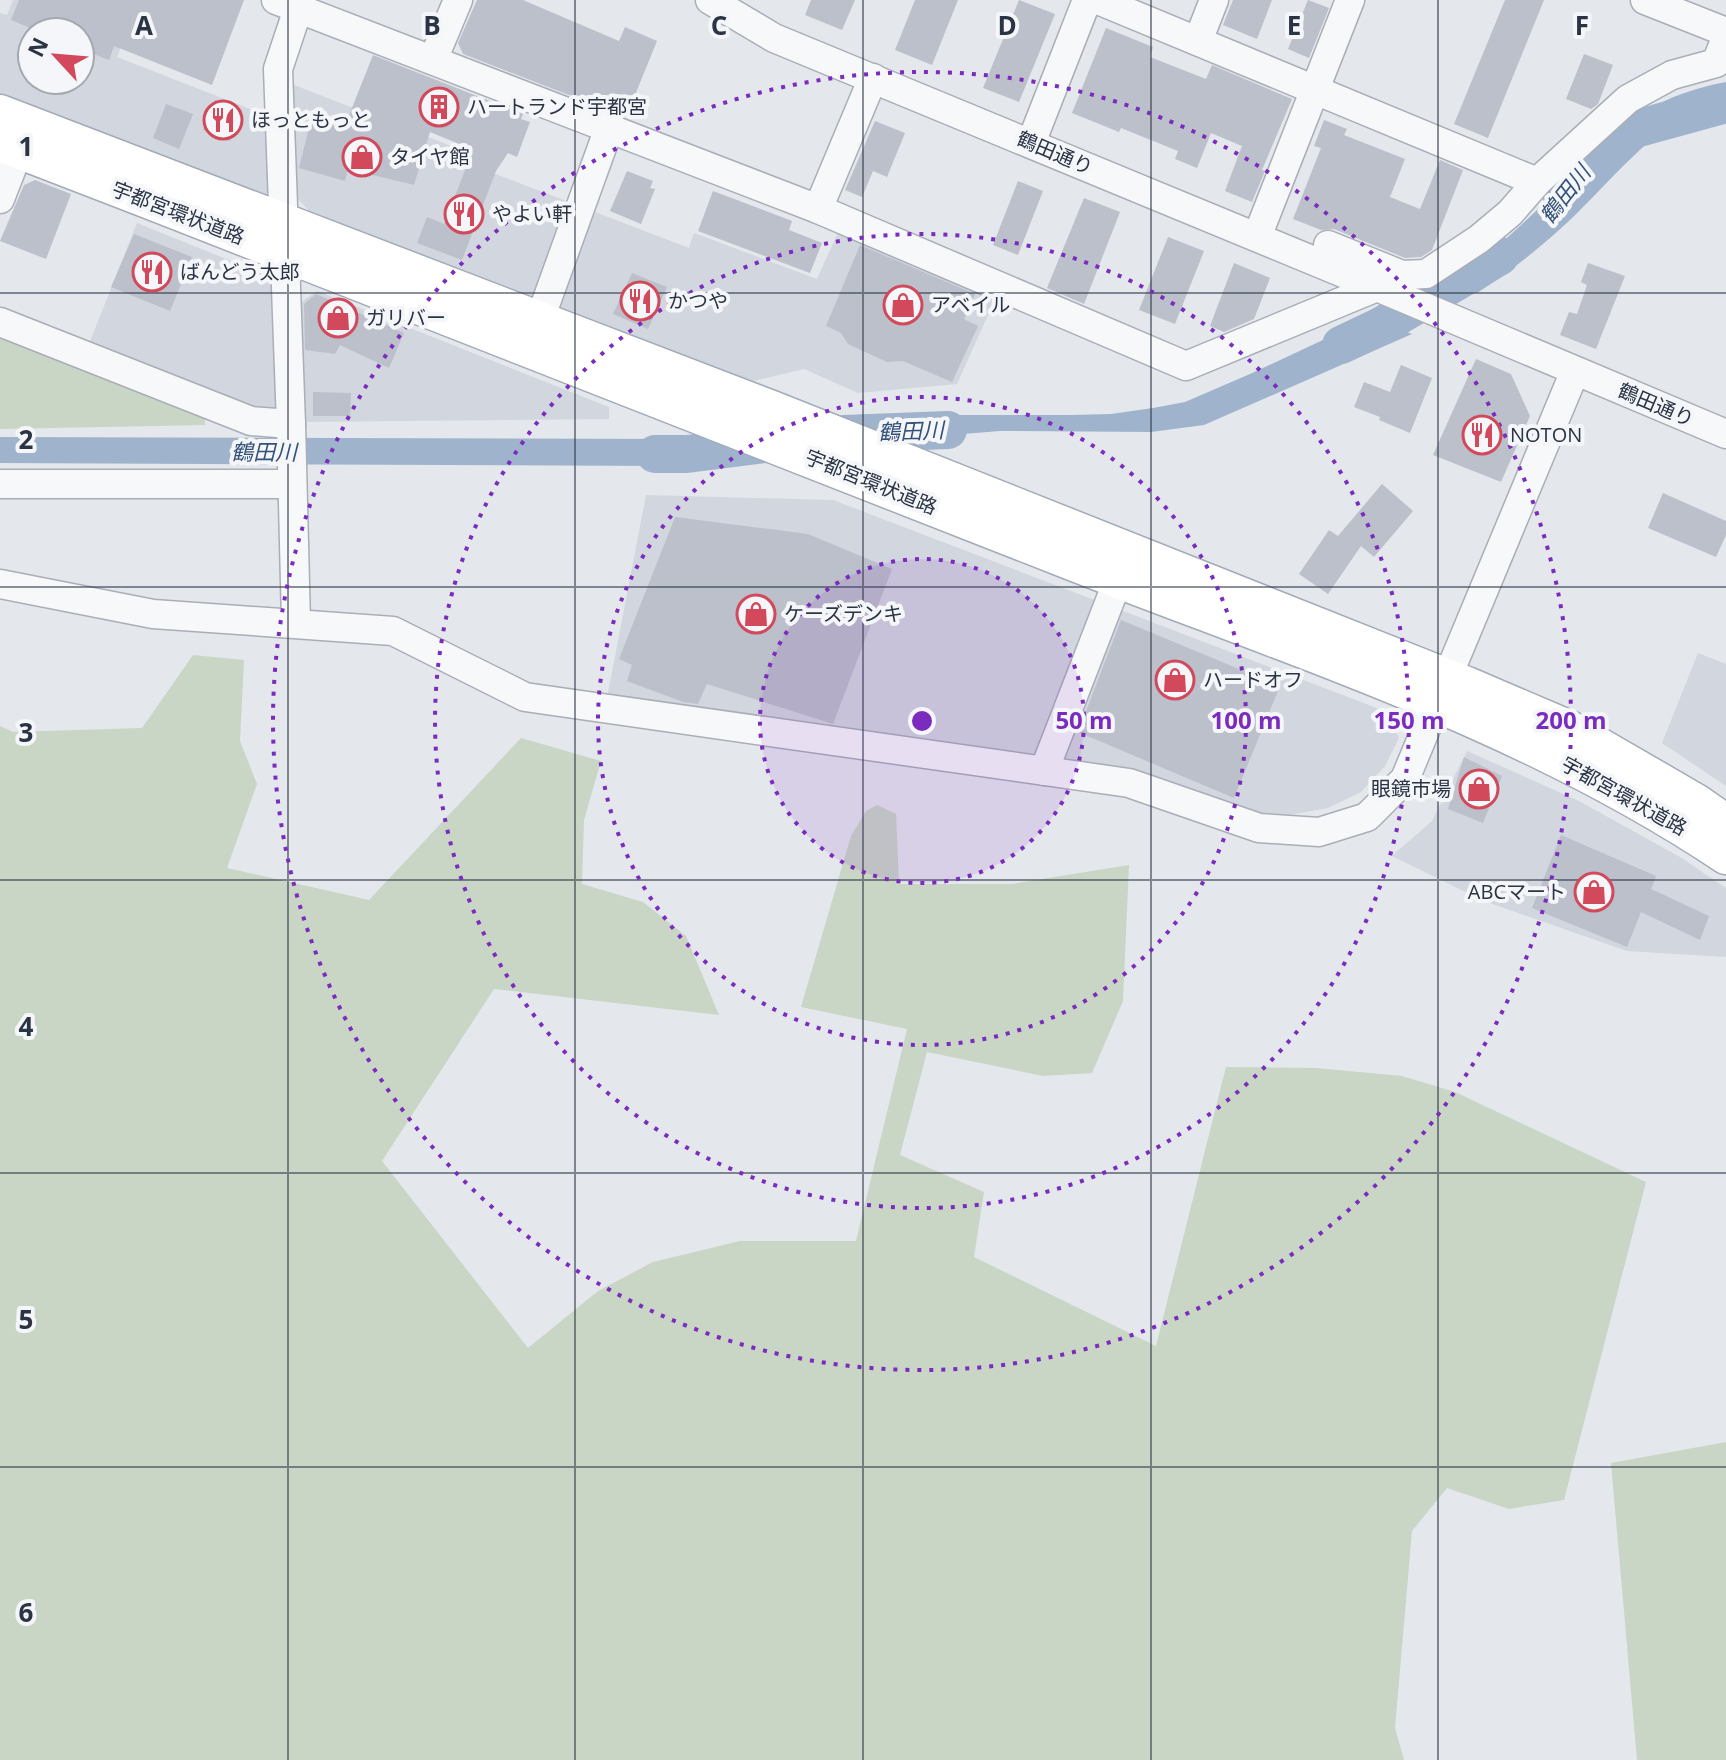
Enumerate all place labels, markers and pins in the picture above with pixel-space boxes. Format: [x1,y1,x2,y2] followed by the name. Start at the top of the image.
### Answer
[418,86,460,128] building icon: ハートランド宇都宮
[467,93,647,120] place label: ハートランド宇都宮
[202,99,244,141] restaurant icon: ほっともっと
[251,106,371,133] place label: ほっともっと
[341,136,383,178] shop icon: タイヤ館
[390,143,469,170] place label: タイヤ館
[443,193,485,235] restaurant icon: やよい軒
[492,200,572,227] place label: やよい軒
[131,251,173,293] restaurant icon: ばんどう太郎
[180,258,299,285] place label: ばんどう太郎
[619,280,661,322] restaurant icon: かつや
[882,284,924,326] shop icon: アベイル
[668,287,728,314] place label: かつや
[931,291,1011,318] place label: アベイル
[317,297,359,339] shop icon: ガリバー
[366,304,446,331] place label: ガリバー
[1461,414,1503,456] restaurant icon: NOTON
[1510,421,1582,448] place label: NOTON
[735,593,777,635] shop icon: ケーズデンキ
[784,600,903,627] place label: ケーズデンキ
[1154,659,1196,701] shop icon: ハードオフ
[1203,666,1303,693] place label: ハードオフ
[908,707,936,735] centre of rings
[1458,768,1500,810] shop icon: 眼鏡市場
[1371,775,1451,802] place label: 眼鏡市場
[1573,871,1615,913] shop icon: ABCマート
[1468,878,1566,905] place label: ABCマート

